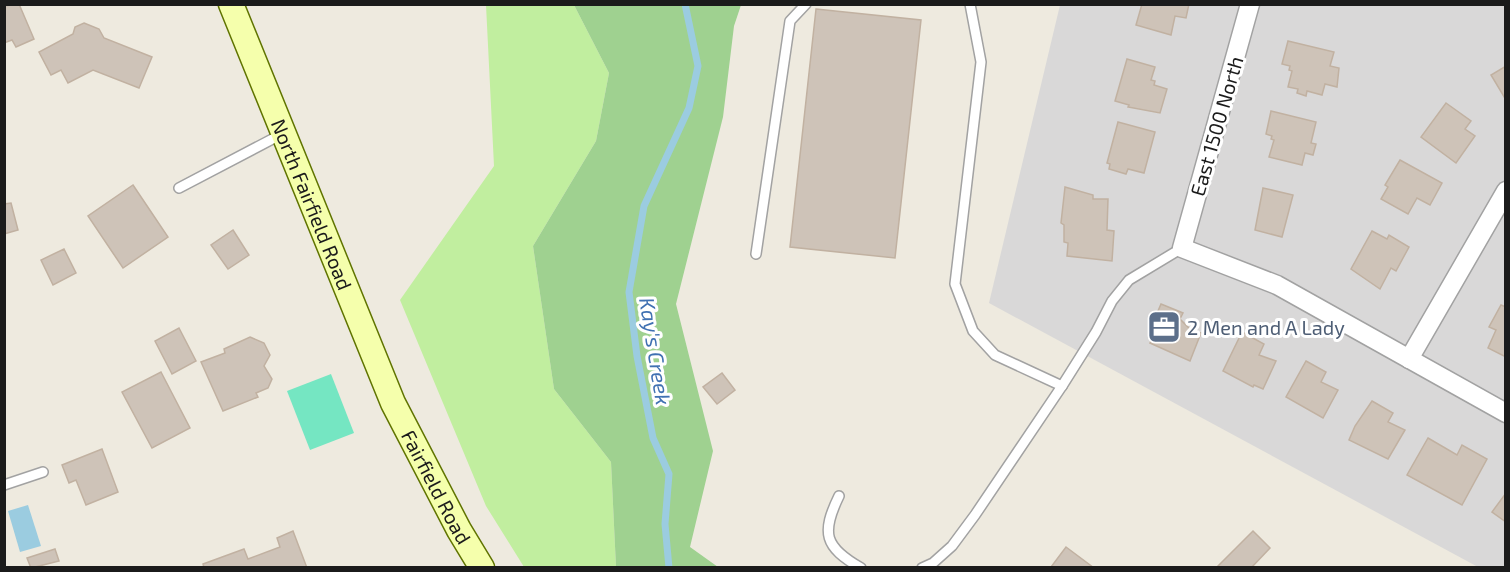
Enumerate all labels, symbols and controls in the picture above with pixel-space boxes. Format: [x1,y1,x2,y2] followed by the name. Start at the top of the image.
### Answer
[1185,53,1247,199] street label: East 1500 North
[267,115,358,293] street label: North Fairfield Road
[634,295,677,407] water label: Kay's Creek
[1146,309,1182,345] office icon: 2 Men and A Lady
[1187,315,1345,339] place label: 2 Men and A Lady
[397,426,476,548] street label: Fairfield Road

